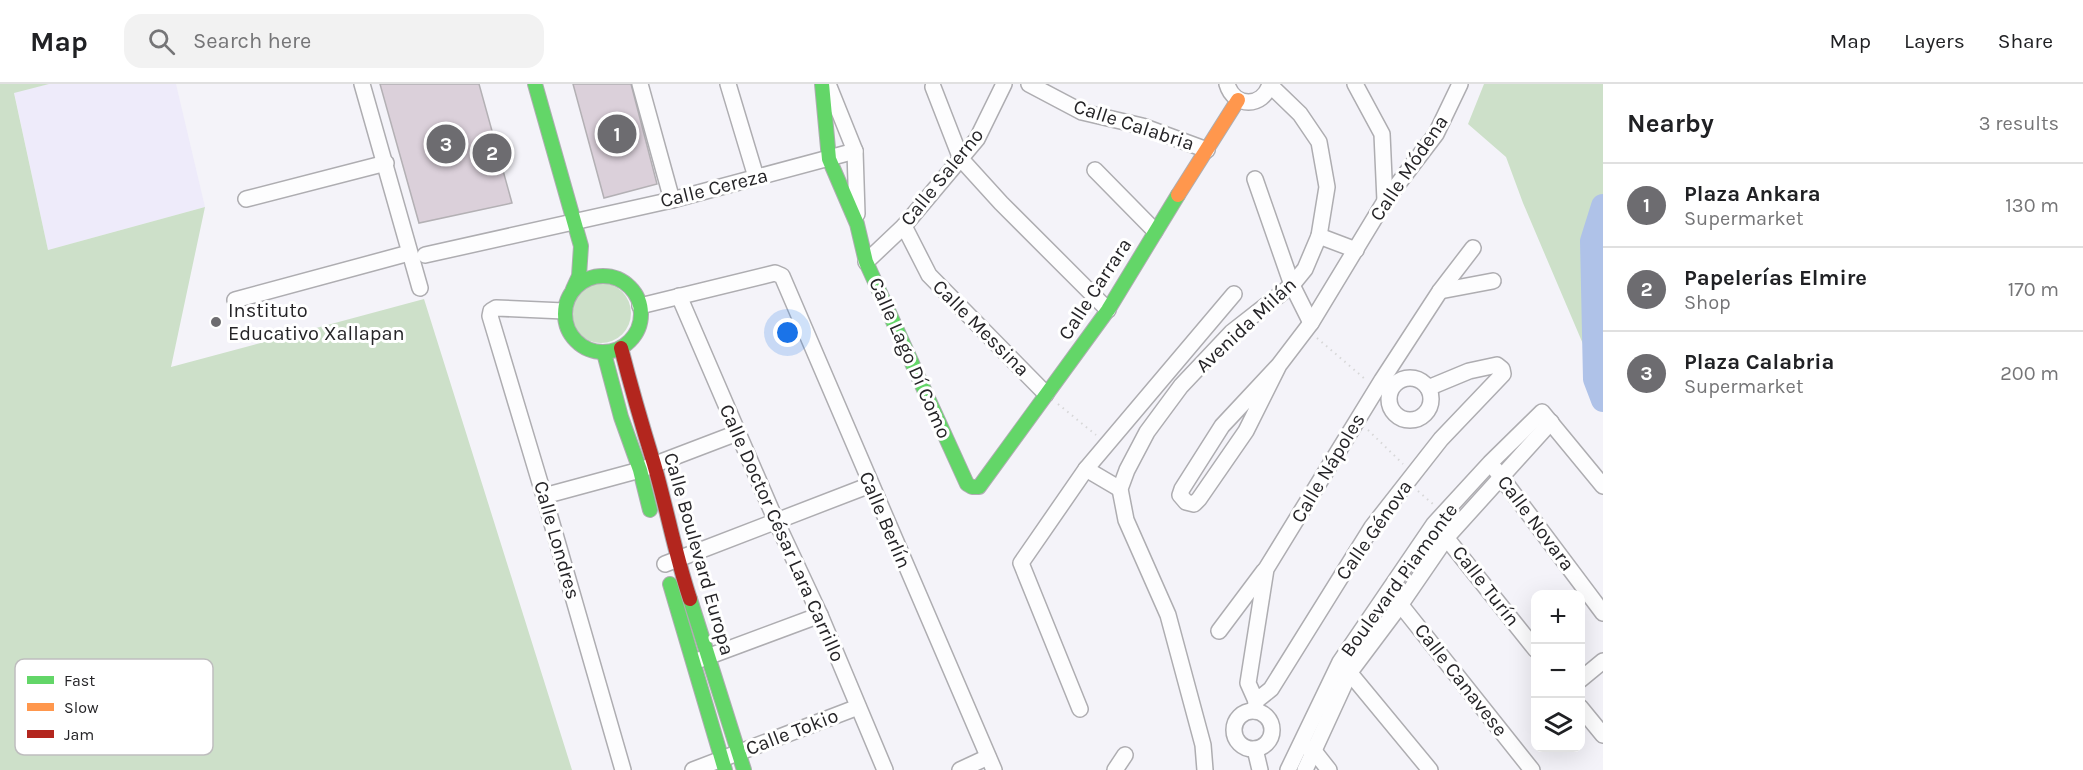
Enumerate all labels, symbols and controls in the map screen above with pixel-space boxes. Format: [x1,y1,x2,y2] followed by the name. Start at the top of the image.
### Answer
[124,14,544,68] search box
[30,25,88,58] text: Map
[145,25,178,58] icon: search
[193,28,311,54] text: Search here
[1829,29,1871,53] text: Map
[1904,29,1965,53] text: Layers
[1998,29,2053,53] text: Share
[1071,95,1197,155] street label: Calle Calabria
[1627,108,1714,139] text: Nearby
[1365,111,1453,225] street label: Calle Módena
[598,112,636,156] pin: 1
[1979,112,2059,135] text: 3 results
[426,122,466,166] pin: 3
[896,124,988,230] street label: Calle Salerno
[472,130,512,176] pin: 2
[658,164,770,212] street label: Calle Cereza
[1684,181,1821,207] text: Plaza Ankara
[1643,194,1650,217] text: 1
[2005,194,2059,217] text: 130 m
[1684,207,1803,230] text: Supermarket
[1054,234,1136,344] street label: Calle Carrara
[1684,265,1867,291] text: Papelerías Elmire
[1191,273,1301,377] street label: Avenida Milán
[864,274,956,442] street label: Calle Lago Dí Como
[928,275,1034,381] street label: Calle Messina
[1640,278,1653,301] text: 2
[2008,278,2059,301] text: 170 m
[1684,291,1731,314] text: Shop
[228,299,405,345] place label: Instituto Educativo Xallapan
[209,315,223,329] marker: Instituto Educativo Xallapan
[773,318,802,347] your location
[1684,349,1834,375] text: Plaza Calabria
[1640,362,1653,385] text: 3
[2000,362,2059,385] text: 200 m
[1684,375,1803,398] text: Supermarket
[715,401,849,665] street label: Calle Doctor César Lara Carrillo
[1286,409,1370,527] street label: Calle Nápoles
[659,450,739,658] street label: Calle Boulevard Europa
[854,468,916,572] street label: Calle Berlín
[1493,471,1579,575] street label: Calle Novara
[1331,476,1417,584] street label: Calle Génova
[529,478,585,602] street label: Calle Londres
[1336,499,1462,661] street label: Boulevard Piamonte
[1448,541,1524,631] street label: Calle Turín
[1531,590,1585,752] map controls
[1531,590,1585,644] button: +
[1410,619,1512,741] street label: Calle Canavese
[1531,644,1585,698] button: −
[15,659,213,755] legend
[64,671,95,690] text: Fast
[64,698,99,717] text: Slow
[1531,698,1585,752] button: layers
[743,704,841,760] street label: Calle Tokio
[64,725,94,744] text: Jam

